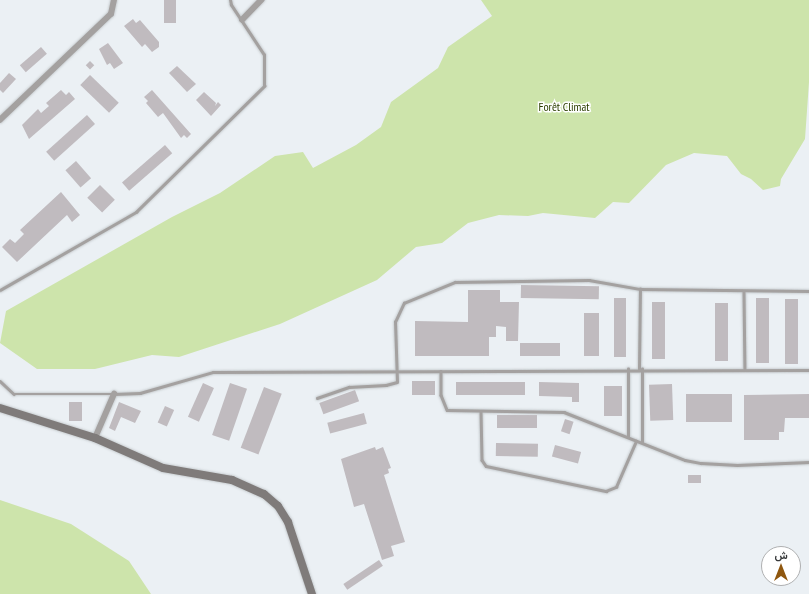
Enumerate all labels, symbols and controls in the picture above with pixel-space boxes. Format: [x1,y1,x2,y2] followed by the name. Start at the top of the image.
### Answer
[538,100,590,114] park label: Forêt Climat
[761,546,801,586] north arrow
[774,548,788,562] text: ش

